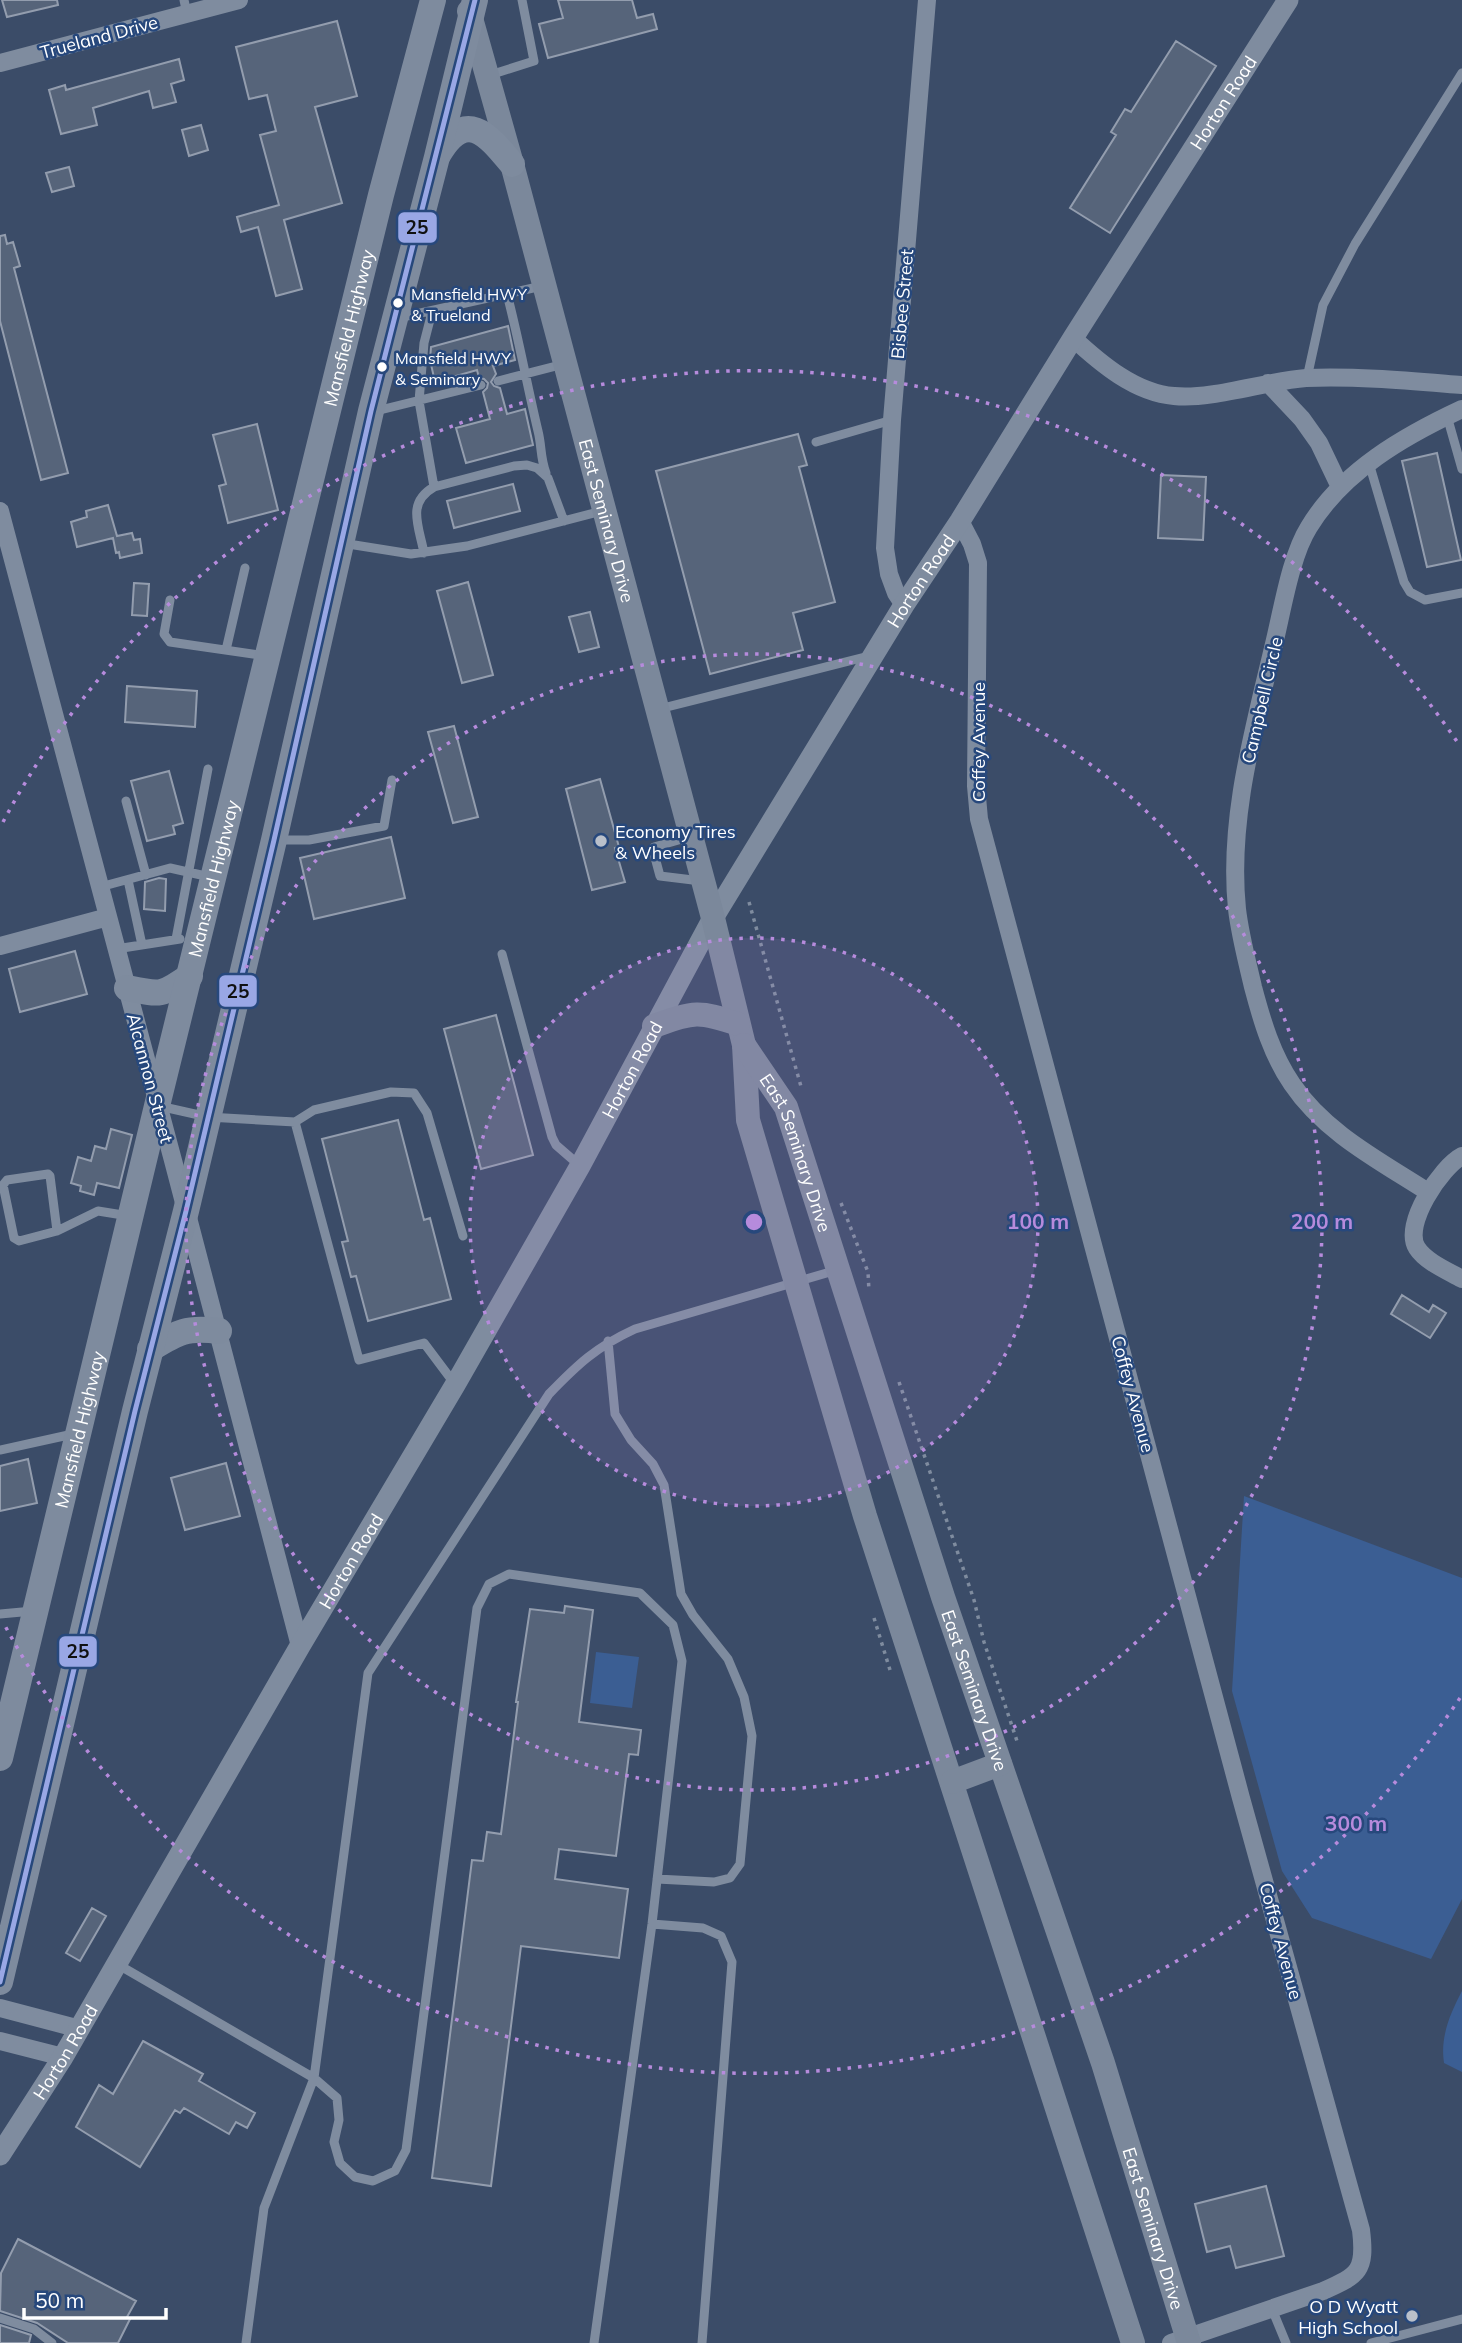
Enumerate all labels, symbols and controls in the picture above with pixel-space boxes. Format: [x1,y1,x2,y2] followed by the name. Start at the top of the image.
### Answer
[38,10,160,64] street label: Trueland Drive
[1184,51,1261,154] street label: Horton Road
[397,211,438,244] line badge: 25
[406,215,428,239] text: 25
[318,247,379,409] street label: Mansfield Highway
[886,248,918,360] street label: Bisbee Street
[411,284,527,325] place label: Mansfield HWY & Trueland
[391,296,405,310] marker: Mansfield HWY & Trueland
[395,348,511,389] place label: Mansfield HWY & Seminary
[375,360,389,374] marker: Mansfield HWY & Seminary
[574,436,640,605] street label: East Seminary Drive
[882,530,959,632] street label: Horton Road
[1236,634,1288,766] street label: Campbell Circle
[967,682,990,802] street label: Coffey Avenue
[183,797,243,959] street label: Mansfield Highway
[615,820,736,864] place label: Economy Tires & Wheels
[593,833,609,849] marker: Economy Tires & Wheels
[218,974,258,1008] line badge: 25
[227,979,249,1003] text: 25
[122,1011,178,1145] street label: Alcannon Street
[596,1017,667,1122] street label: Horton Road
[755,1069,837,1235] street label: East Seminary Drive
[1007,1208,1069,1234] text: 100 m
[1291,1208,1353,1234] text: 200 m
[742,1210,766,1234] centre of rings
[1106,1333,1160,1455] street label: Coffey Avenue
[49,1348,109,1510] street label: Mansfield Highway
[313,1509,388,1613] street label: Horton Road
[937,1607,1013,1774] street label: East Seminary Drive
[58,1635,98,1668] line badge: 25
[67,1639,89,1663] text: 25
[1325,1810,1387,1836] text: 300 m
[1254,1880,1308,2002] street label: Coffey Avenue
[27,2000,102,2104] street label: Horton Road
[1118,2144,1189,2312] street label: East Seminary Drive
[24,2276,166,2320] scale bar
[35,2287,84,2313] text: 50 m
[1298,2295,1398,2339] place label: O D Wyatt High School
[1404,2308,1420,2324] marker: O D Wyatt High School

